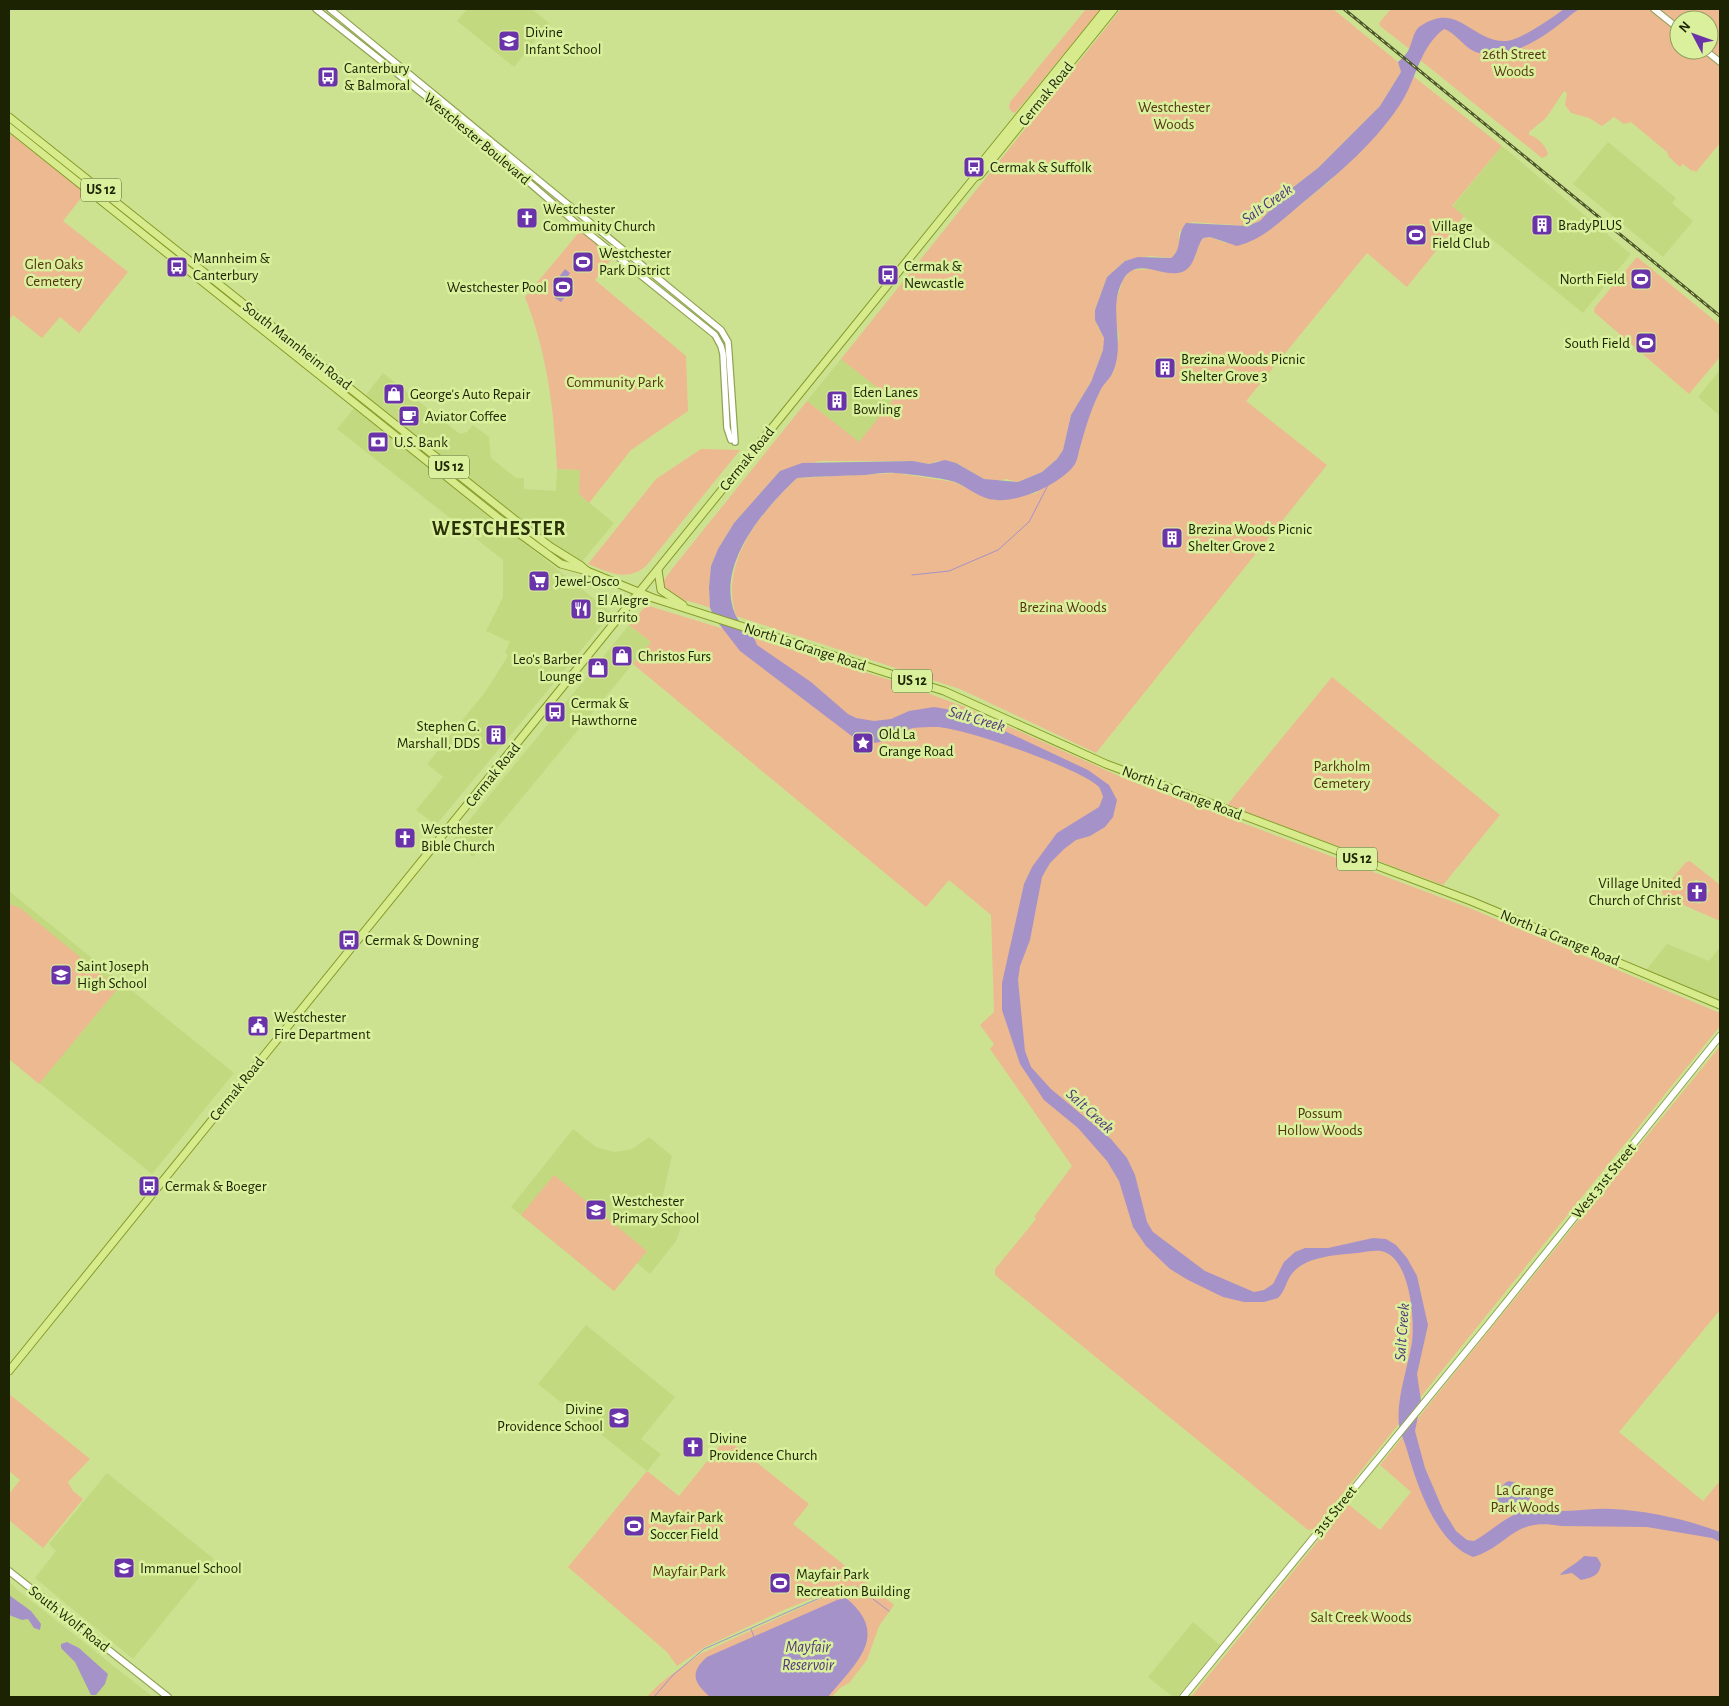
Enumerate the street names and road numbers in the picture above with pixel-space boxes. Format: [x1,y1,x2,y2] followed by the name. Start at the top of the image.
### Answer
[1016,59,1076,129] street label: Cermak Road
[421,90,533,188] street label: Westchester Boulevard
[81,178,121,202] road number: US 12
[240,299,354,393] street label: South Mannheim Road
[717,424,777,494] street label: Cermak Road
[429,456,469,478] road number: US 12
[742,620,868,674] street label: North La Grange Road
[892,669,932,692] road number: US 12
[463,740,523,810] street label: Cermak Road
[1120,763,1244,823] street label: North La Grange Road
[1337,848,1377,871] road number: US 12
[1498,907,1622,969] street label: North La Grange Road
[207,1054,267,1124] street label: Cermak Road
[1569,1140,1639,1221] street label: West 31st Street
[1310,1483,1360,1539] street label: 31st Street
[26,1583,112,1655] street label: South Wolf Road

